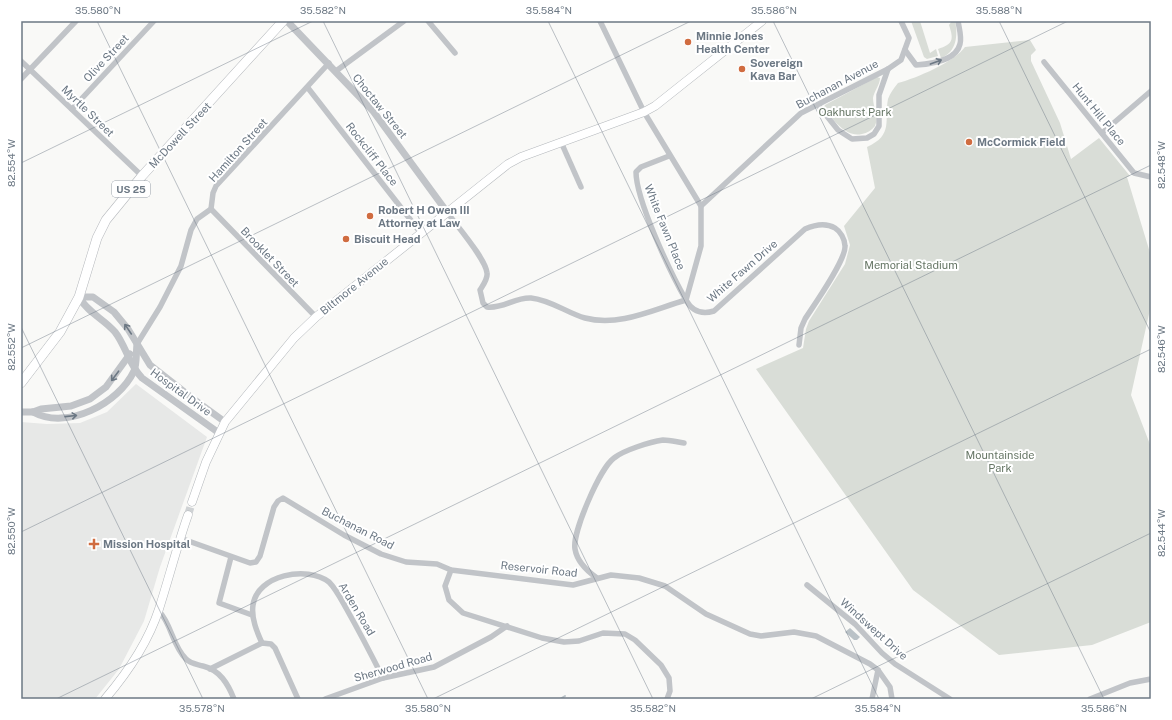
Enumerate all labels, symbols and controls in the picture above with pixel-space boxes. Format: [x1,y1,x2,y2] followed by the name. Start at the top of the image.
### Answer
[75,4,121,16] text: 35.580°N
[300,4,346,16] text: 35.582°N
[526,4,572,16] text: 35.584°N
[751,4,797,16] text: 35.586°N
[976,4,1022,16] text: 35.588°N
[696,30,770,55] place label: Minnie Jones Health Center
[81,32,131,84] street label: Olive Street
[683,37,693,47] marker: Minnie Jones Health Center
[750,57,803,82] place label: Sovereign Kava Bar
[794,57,880,111] street label: Buchanan Avenue
[929,58,942,65] one-way arrow
[737,64,747,74] marker: Sovereign Kava Bar
[350,71,410,141] street label: Choctaw Street
[1070,80,1128,148] street label: Hunt Hill Place
[59,83,117,139] street label: Myrtle Street
[147,100,213,170] street label: McDowell Street
[818,106,892,118] park label: Oakhurst Park
[206,116,270,184] street label: Hamilton Street
[344,120,400,188] street label: Rockcliff Place
[977,136,1065,148] place label: McCormick Field
[964,137,974,147] marker: McCormick Field
[5,139,17,187] text: 82.554°W
[1155,141,1167,189] text: 82.548°W
[112,181,150,197] road number: US 25
[642,183,688,271] street label: White Fawn Place
[378,204,470,229] place label: Robert H Owen III Attorney at Law
[365,211,375,221] marker: Robert H Owen III Attorney at Law
[238,225,302,289] street label: Brooklet Street
[354,233,420,245] place label: Biscuit Head
[341,234,351,244] marker: Biscuit Head
[705,237,779,305] street label: White Fawn Drive
[318,255,390,317] street label: Biltmore Avenue
[864,259,958,271] park label: Memorial Stadium
[5,323,17,371] text: 82.552°W
[124,324,132,335] one-way arrow
[1155,325,1167,373] text: 82.546°W
[148,366,214,418] street label: Hospital Drive
[111,371,119,382] one-way arrow
[64,413,77,420] one-way arrow
[966,449,1034,474] park label: Mountainside Park
[320,505,396,551] street label: Buchanan Road
[5,507,17,555] text: 82.550°W
[1155,509,1167,557] text: 82.544°W
[88,538,100,550] marker: Mission Hospital
[103,538,191,550] place label: Mission Hospital
[500,559,578,579] street label: Reservoir Road
[336,580,378,638] street label: Arden Road
[838,596,910,662] street label: Windswept Drive
[353,650,433,684] street label: Sherwood Road
[179,702,225,714] text: 35.578°N
[405,702,451,714] text: 35.580°N
[630,702,676,714] text: 35.582°N
[855,702,901,714] text: 35.584°N
[1081,702,1127,714] text: 35.586°N

